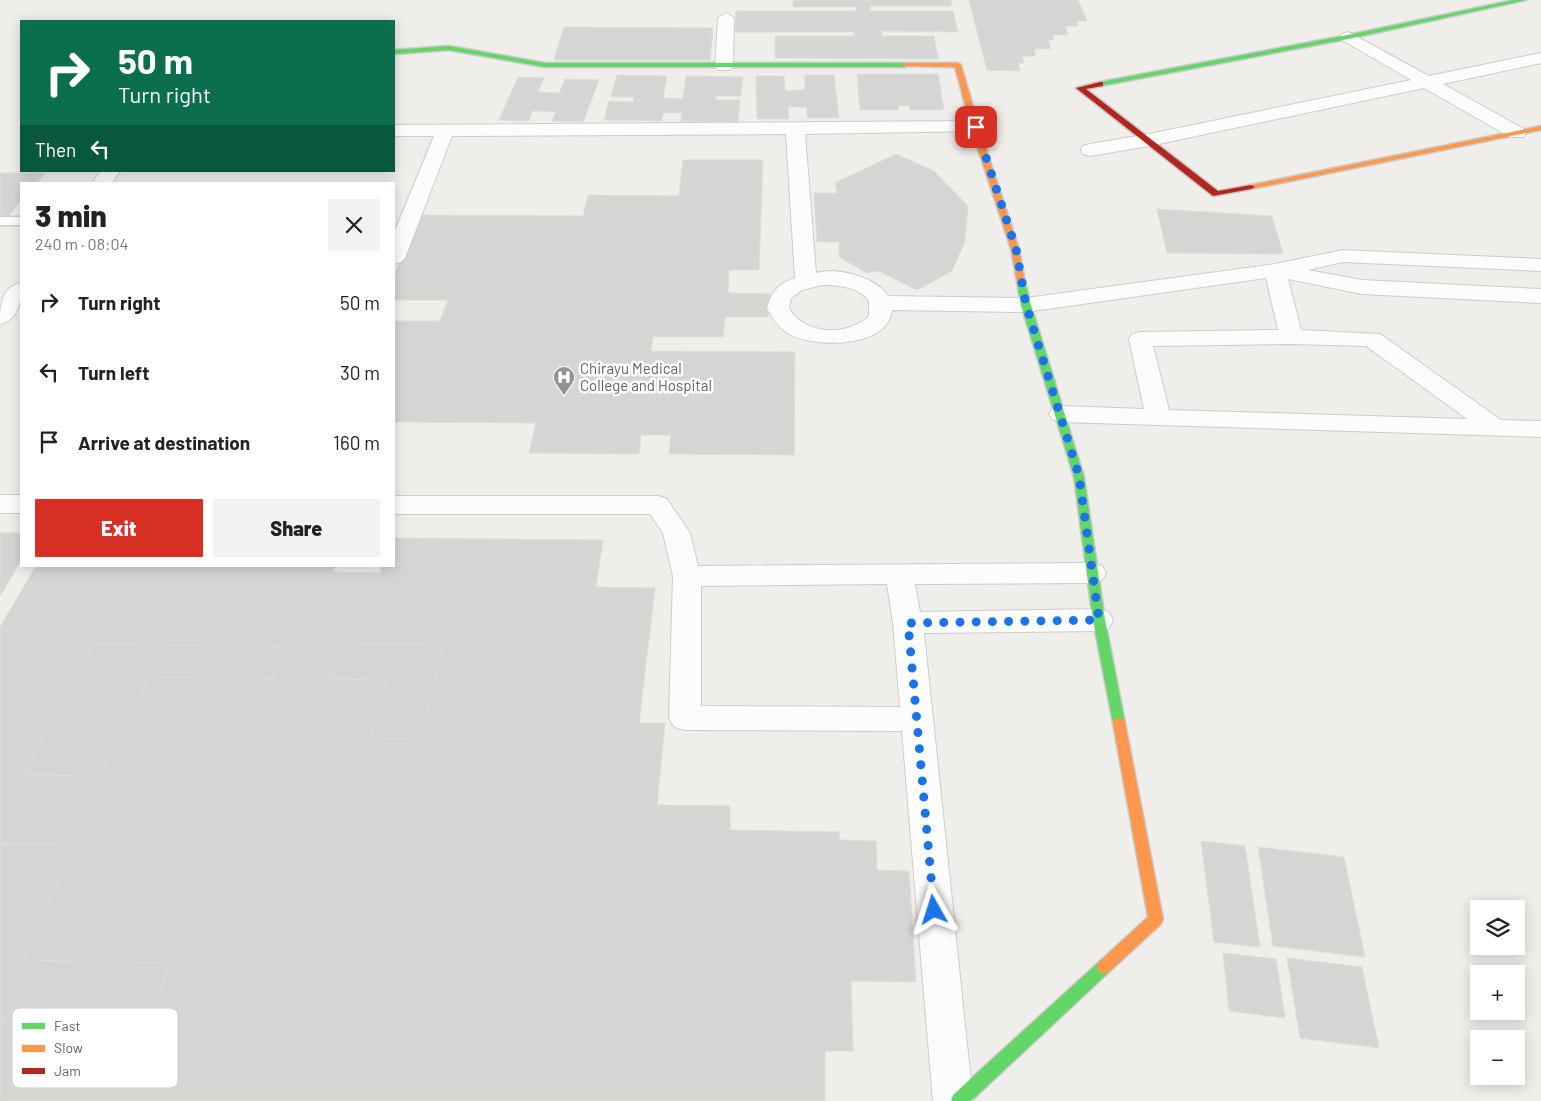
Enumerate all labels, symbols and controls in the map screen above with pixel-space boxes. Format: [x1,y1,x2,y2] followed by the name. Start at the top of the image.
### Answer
[118,39,193,81] text: 50 m
[35,40,100,105] icon: right
[118,81,211,107] text: Turn right
[955,106,997,148] pin
[962,113,990,141] icon: arrive
[86,135,114,163] icon: left
[35,138,76,161] text: Then
[35,197,107,233] text: 3 min
[328,199,380,251] button: close
[35,234,128,253] text: 240 m · 08:04
[35,288,63,316] icon: right
[78,291,160,314] text: Turn right
[340,291,380,314] text: 50 m
[35,358,63,386] icon: left
[580,359,712,394] place label: Chirayu Medical College and Hospital
[78,361,149,384] text: Turn left
[340,361,380,384] text: 30 m
[552,365,576,396] hospital icon: Chirayu Medical College and Hospital
[35,428,63,456] icon: arrive
[78,431,250,454] text: Arrive at destination
[333,431,380,454] text: 160 m
[35,499,203,557] button: Exit
[213,499,380,557] button: Share
[907,883,959,935] position arrow
[1470,900,1525,1085] map controls
[1470,900,1525,955] button: layers
[1470,965,1525,1020] button: +
[12,1008,178,1088] legend
[54,1017,80,1034] text: Fast
[1470,1030,1525,1085] button: −
[54,1039,83,1056] text: Slow
[54,1062,81,1079] text: Jam

